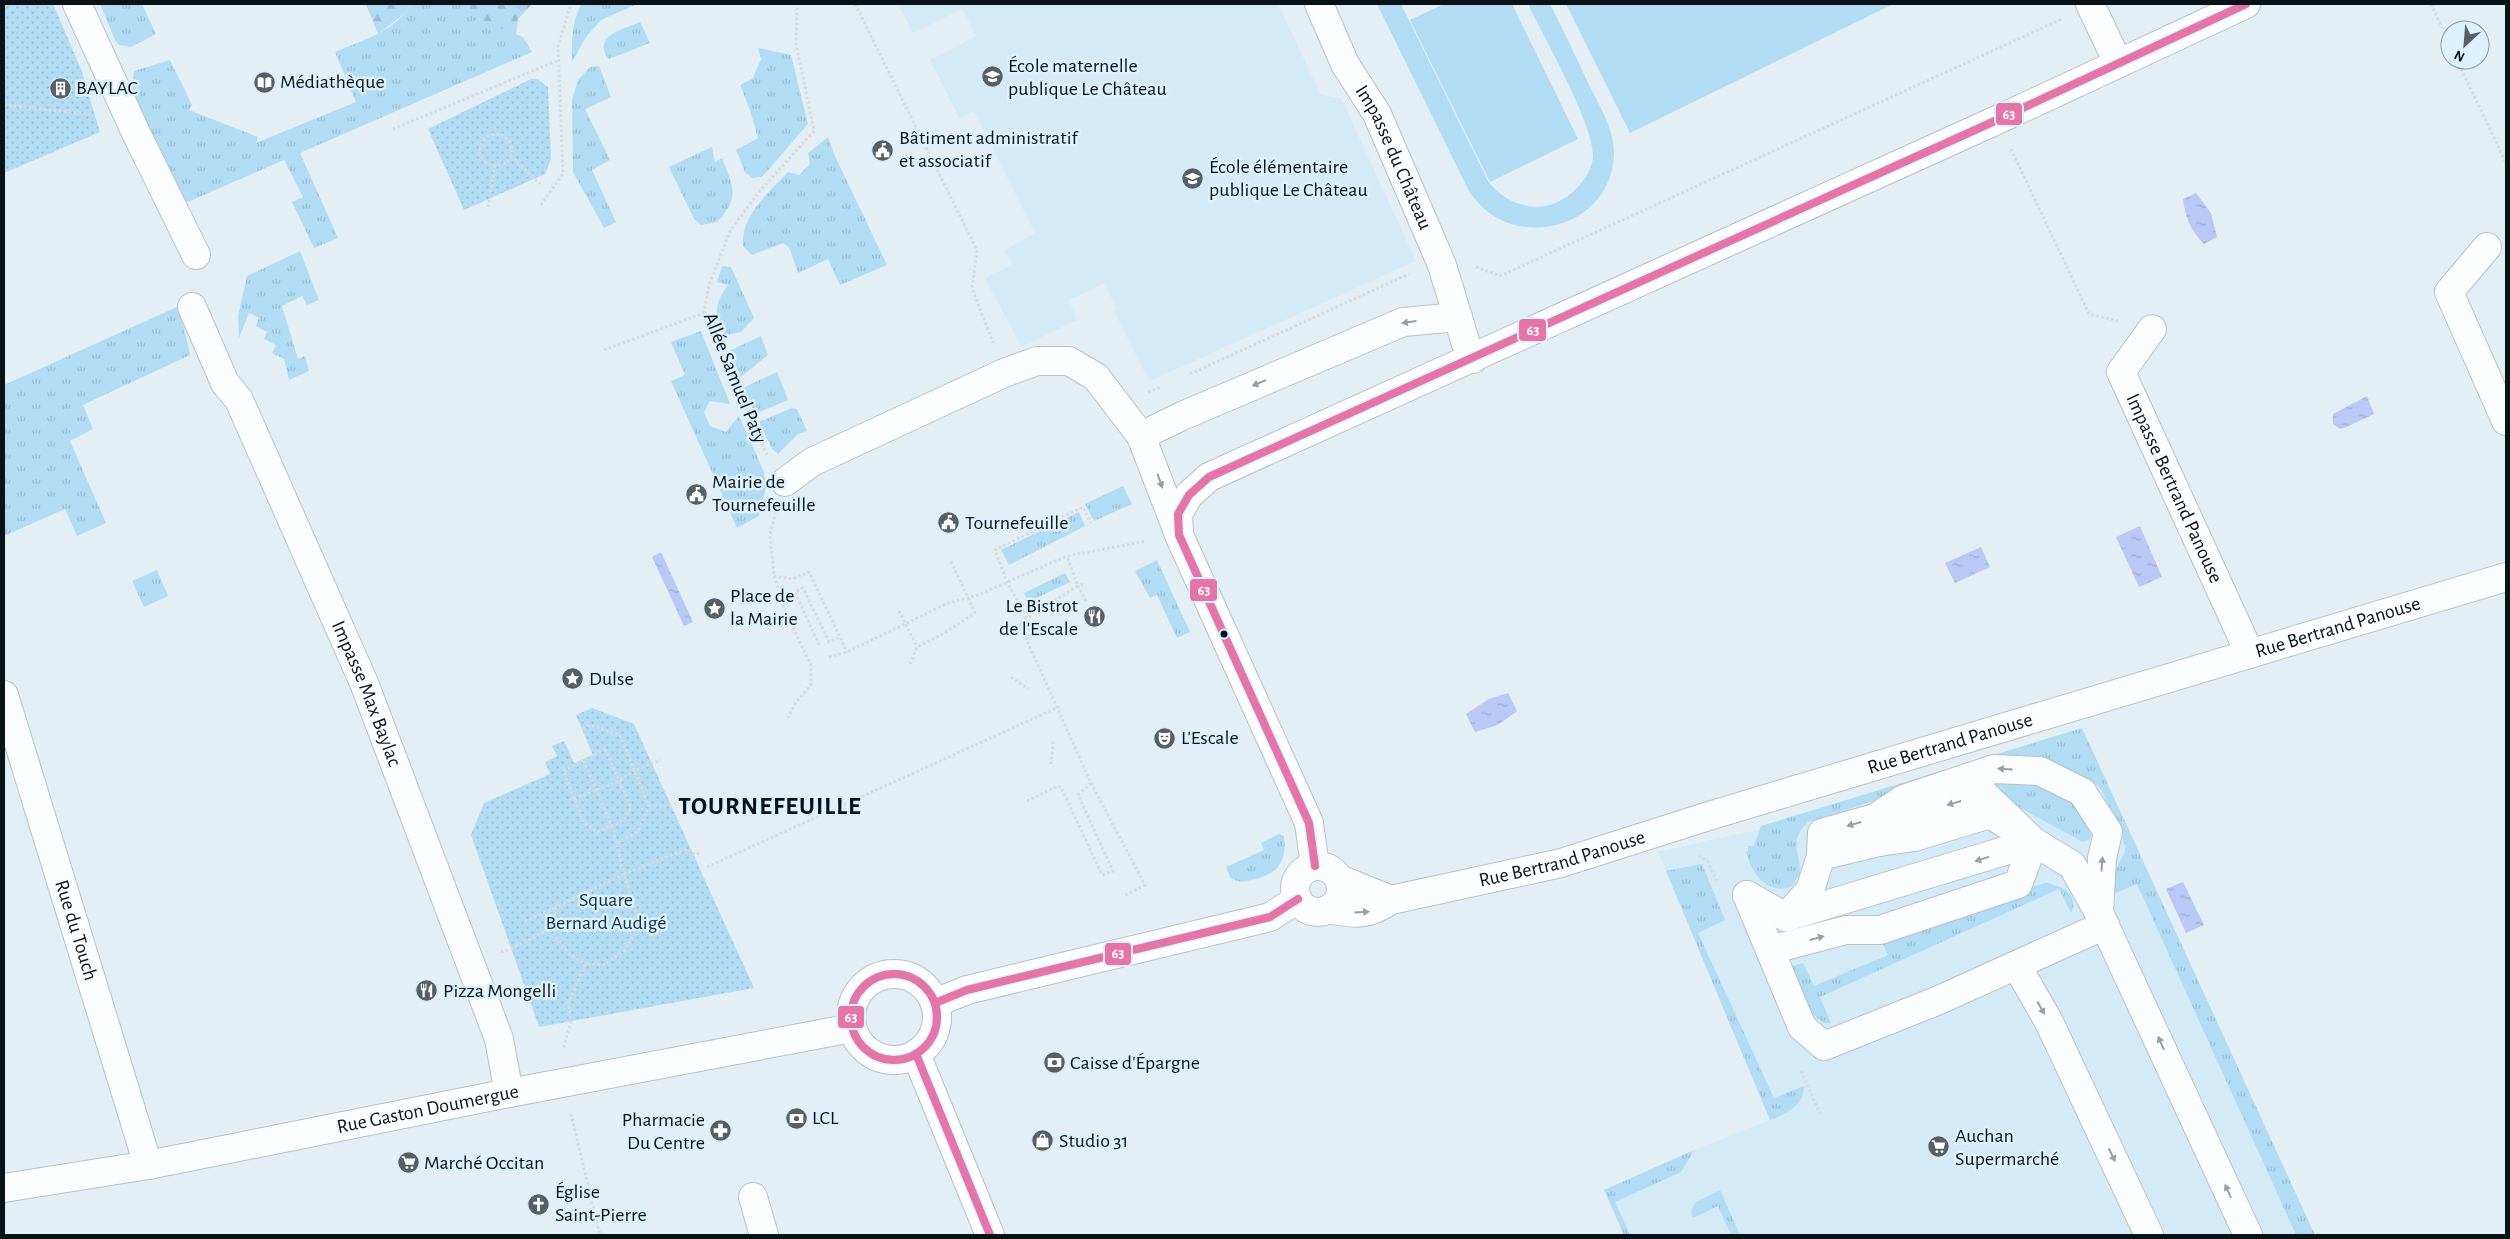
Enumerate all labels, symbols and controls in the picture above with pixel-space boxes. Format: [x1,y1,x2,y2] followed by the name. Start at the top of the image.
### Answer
[2440,20,2490,70] north arrow
[2452,47,2467,64] text: N
[1008,55,1167,99] place label: École maternelle publique Le Château
[980,65,1004,89] school or university icon: École maternelle publique Le Château
[252,70,276,94] library icon: Médiathèque
[280,72,385,92] place label: Médiathèque
[48,76,72,100] building icon: BAYLAC
[76,78,138,98] place label: BAYLAC
[1351,82,1435,232] street label: Impasse du Château
[1995,102,2023,126] line badge: 63
[2003,108,2015,122] text: 63
[899,128,1078,171] place label: Bâtiment administratif et associatif
[871,138,895,162] public building icon: Bâtiment administratif et associatif
[1209,156,1368,200] place label: École élémentaire publique Le Château
[1181,166,1205,190] school or university icon: École élémentaire publique Le Château
[700,310,770,447] street label: Allée Samuel Paty
[1401,318,1417,326] one-way arrow
[1518,318,1547,342] line badge: 63
[1527,324,1539,338] text: 63
[1252,380,1266,388] one-way arrow
[2122,391,2226,586] street label: Impasse Bertrand Panouse
[712,472,815,515] place label: Mairie de Tournefeuille
[1156,474,1164,489] one-way arrow
[684,482,708,506] public building icon: Mairie de Tournefeuille
[937,511,961,535] public building icon: Tournefeuille
[965,513,1068,533] place label: Tournefeuille
[1189,578,1218,602] line badge: 63
[1198,584,1210,598] text: 63
[730,586,798,629] place label: Place de la Mairie
[2253,593,2423,662] street label: Rue Bertrand Panouse
[702,596,726,620] place icon: Place de la Mairie
[999,596,1079,639] place label: Le Bistrot de l'Escale
[1082,605,1106,629] restaurant icon: Le Bistrot de l'Escale
[328,618,405,769] street label: Impasse Max Baylac
[1219,629,1229,639] unlabelled marker
[561,667,585,691] place icon: Dulse
[589,669,634,689] place label: Dulse
[1865,709,2035,778] street label: Rue Bertrand Panouse
[1153,726,1177,750] theatre icon: L'Escale
[1181,728,1239,748] place label: L'Escale
[1996,765,2012,773] one-way arrow
[678,794,862,819] district label: TOURNEFEUILLE
[1946,799,1961,807] one-way arrow
[1846,820,1861,828] one-way arrow
[1477,827,1647,891] street label: Rue Bertrand Panouse
[1974,855,1989,863] one-way arrow
[2098,856,2106,872] one-way arrow
[51,878,101,983] street label: Rue du Touch
[545,890,667,933] park label: Square Bernard Audigé
[1354,908,1370,916] one-way arrow
[1810,933,1825,941] one-way arrow
[1104,942,1132,966] line badge: 63
[1112,947,1124,961] text: 63
[415,979,439,1003] restaurant icon: Pizza Mongelli
[443,981,556,1001] place label: Pizza Mongelli
[2037,1001,2045,1016] one-way arrow
[837,1005,865,1029] line badge: 63
[845,1011,857,1025] text: 63
[2156,1036,2164,1050] one-way arrow
[1042,1051,1066,1075] bank icon: Caisse d'Épargne
[1070,1052,1200,1073] place label: Caisse d'Épargne
[335,1081,520,1137] street label: Rue Gaston Doumergue
[784,1106,808,1130] bank icon: LCL
[812,1108,839,1128] place label: LCL
[622,1110,705,1153] place label: Pharmacie Du Centre
[709,1119,733,1143] pharmacy icon: Pharmacie Du Centre
[1955,1126,2059,1169] place label: Auchan Supermarché
[1031,1129,1055,1153] shop icon: Studio 31
[1059,1131,1128,1151] place label: Studio 31
[1927,1135,1951,1159] supermarket icon: Auchan Supermarché
[2108,1148,2116,1162] one-way arrow
[396,1151,420,1175] supermarket icon: Marché Occitan
[424,1153,544,1173] place label: Marché Occitan
[555,1181,647,1225] place label: Église Saint-Pierre
[2223,1184,2231,1198] one-way arrow
[527,1192,551,1216] church icon: Église Saint-Pierre

